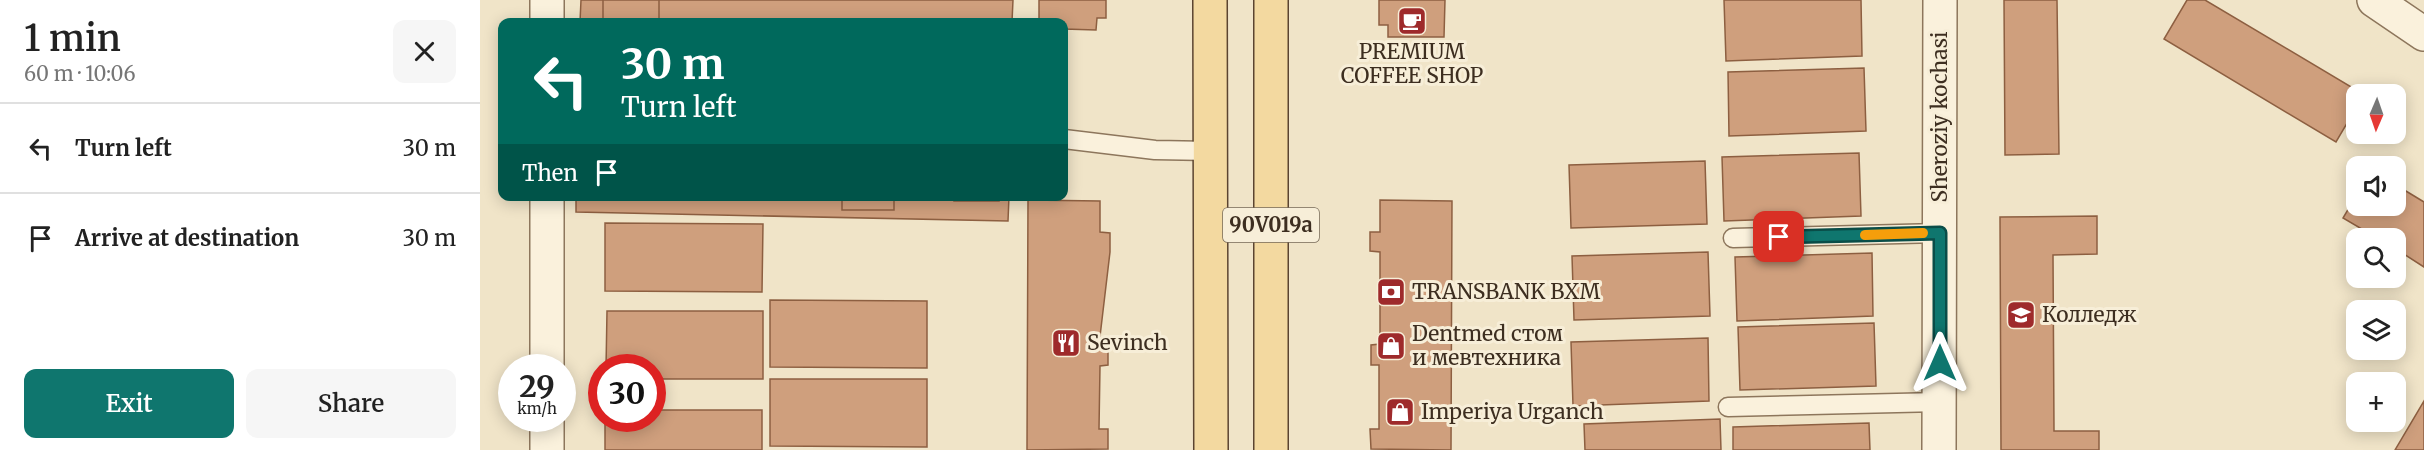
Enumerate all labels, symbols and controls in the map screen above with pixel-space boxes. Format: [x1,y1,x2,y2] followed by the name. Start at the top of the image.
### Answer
[1396,5,1428,37] cafe icon: PREMIUM COFFEE SHOP
[24,16,121,61] text: 1 min
[393,20,456,83] button: close
[1926,31,1953,203] street label: Sheroziy kochasi
[621,38,725,90] text: 30 m
[1341,38,1483,89] place label: PREMIUM COFFEE SHOP
[522,42,600,120] icon: left
[24,61,136,86] text: 60 m · 10:06
[2346,84,2406,144] north arrow
[2346,84,2406,432] map controls
[621,90,736,124] text: Turn left
[24,132,57,165] icon: left
[75,134,172,162] text: Turn left
[402,134,456,162] text: 30 m
[590,156,623,189] icon: arrive
[2346,156,2406,216] button: sound
[522,159,578,187] text: Then
[1223,208,1319,242] road number: 90V019a
[1753,211,1804,262] pin
[1762,220,1795,253] icon: arrive
[24,222,57,255] icon: arrive
[75,224,299,252] text: Arrive at destination
[402,224,456,252] text: 30 m
[2346,228,2406,288] button: search
[1375,276,1407,308] bank icon: TRANSBANK BXM
[1412,278,1601,305] place label: TRANSBANK BXM
[2005,299,2037,331] school or university icon: Колледж
[2346,300,2406,360] button: layers
[2042,301,2137,328] place label: Колледж
[1412,320,1563,371] place label: Dentmed стом и мевтехника
[1050,327,1082,359] restaurant icon: Sevinch
[1087,329,1168,356] place label: Sevinch
[1375,330,1407,362] shop icon: Dentmed стом и мевтехника
[1908,331,1972,395] position arrow
[588,354,666,432] speed limit sign: 30
[519,367,555,405] text: 29
[24,369,234,438] button: Exit
[246,369,456,438] button: Share
[2346,372,2406,432] button: +
[1384,396,1416,428] shop icon: Imperiya Urganch
[1421,398,1604,425] place label: Imperiya Urganch
[517,399,557,418] text: km/h

